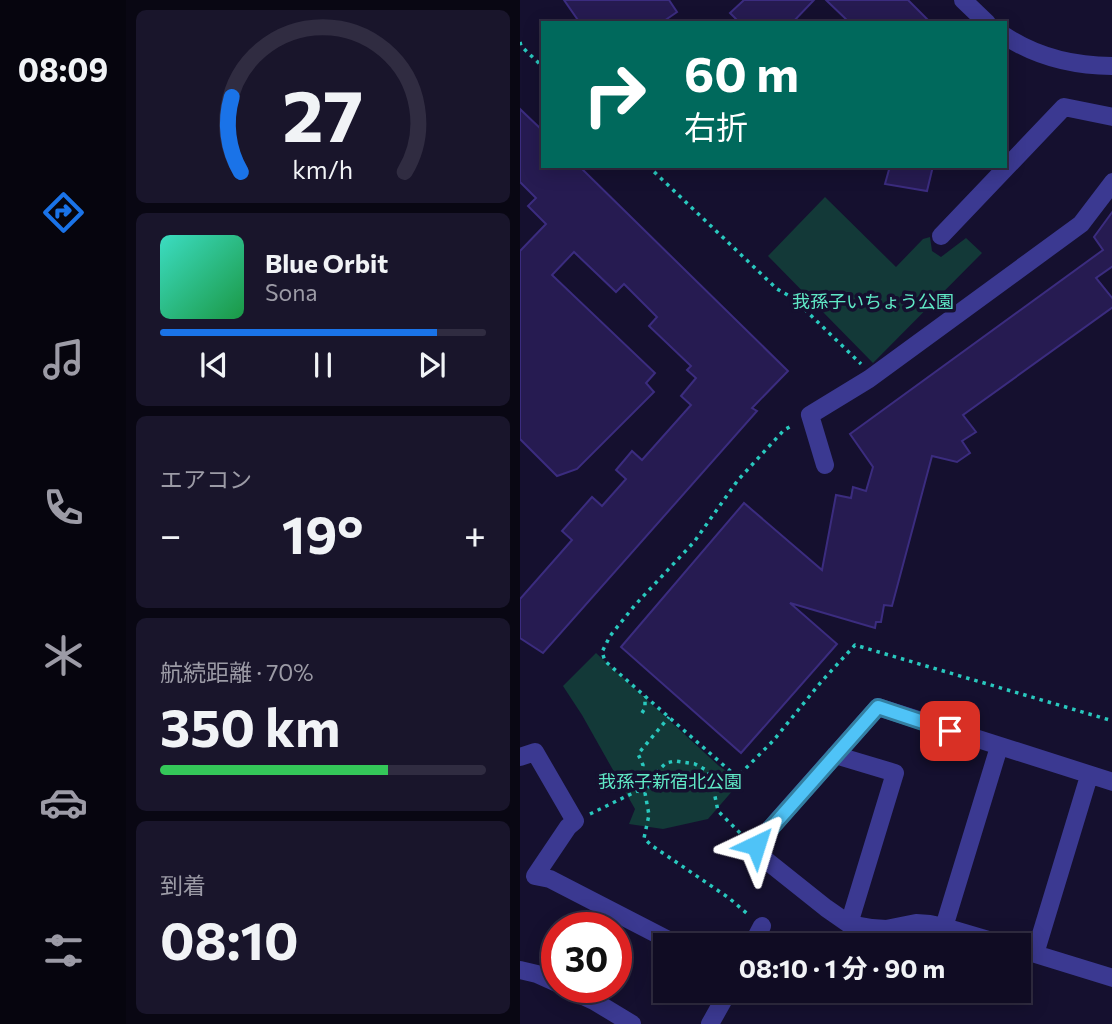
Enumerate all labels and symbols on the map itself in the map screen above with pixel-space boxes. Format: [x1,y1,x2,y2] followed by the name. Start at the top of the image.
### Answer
[792,290,954,312] park label: 我孫子いちょう公園
[920,701,980,761] pin
[598,770,742,792] park label: 我孫子新宿北公園
[719,808,793,882] position arrow
[541,912,632,1003] speed limit sign: 30

